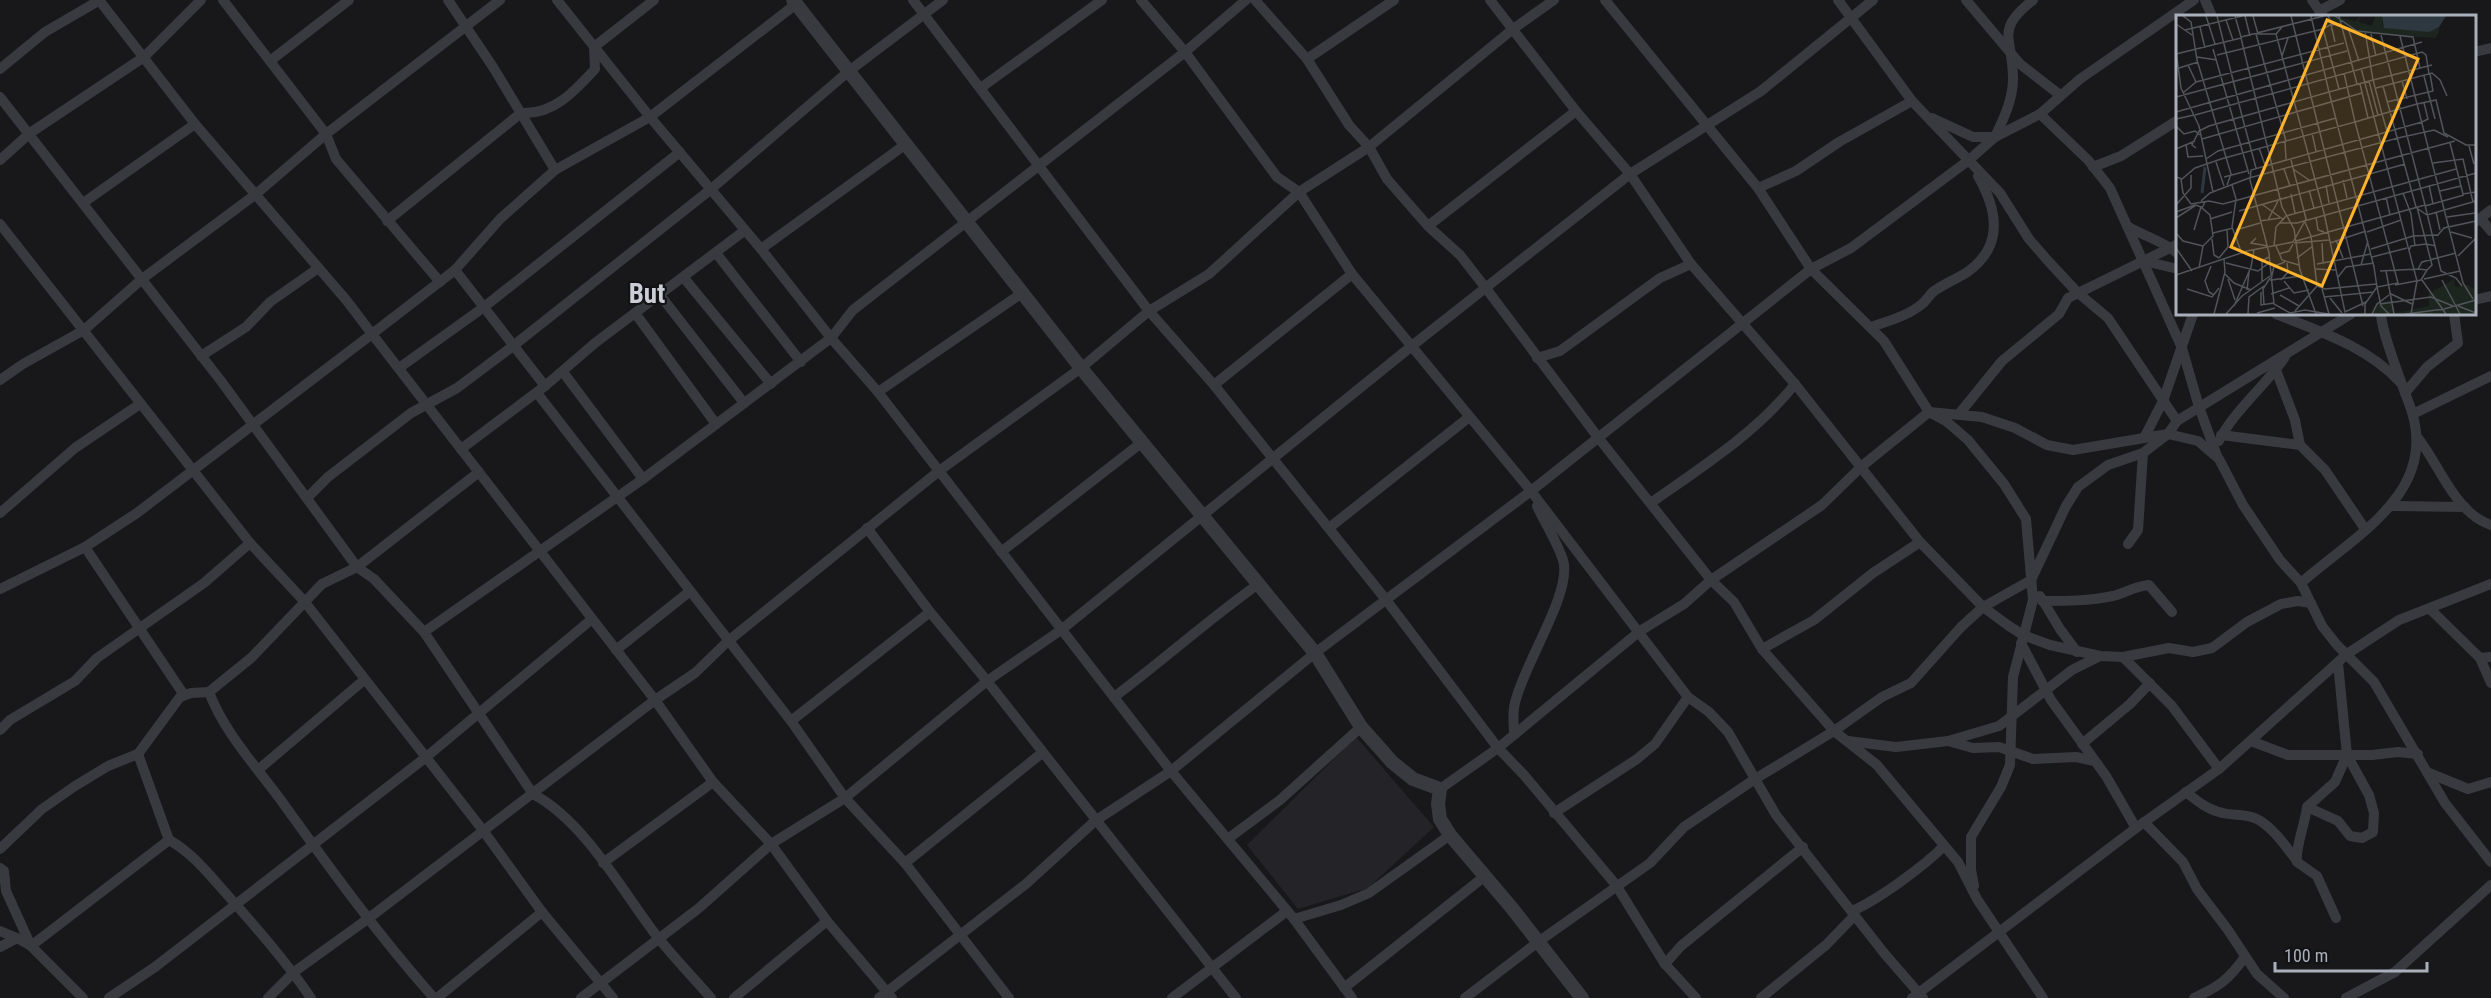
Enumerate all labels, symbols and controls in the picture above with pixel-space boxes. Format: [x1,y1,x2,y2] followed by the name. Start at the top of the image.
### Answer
[2176,15,2476,315] inset map
[629,278,665,310] district label: But
[2275,935,2426,973] scale bar
[2284,945,2328,966] text: 100 m

